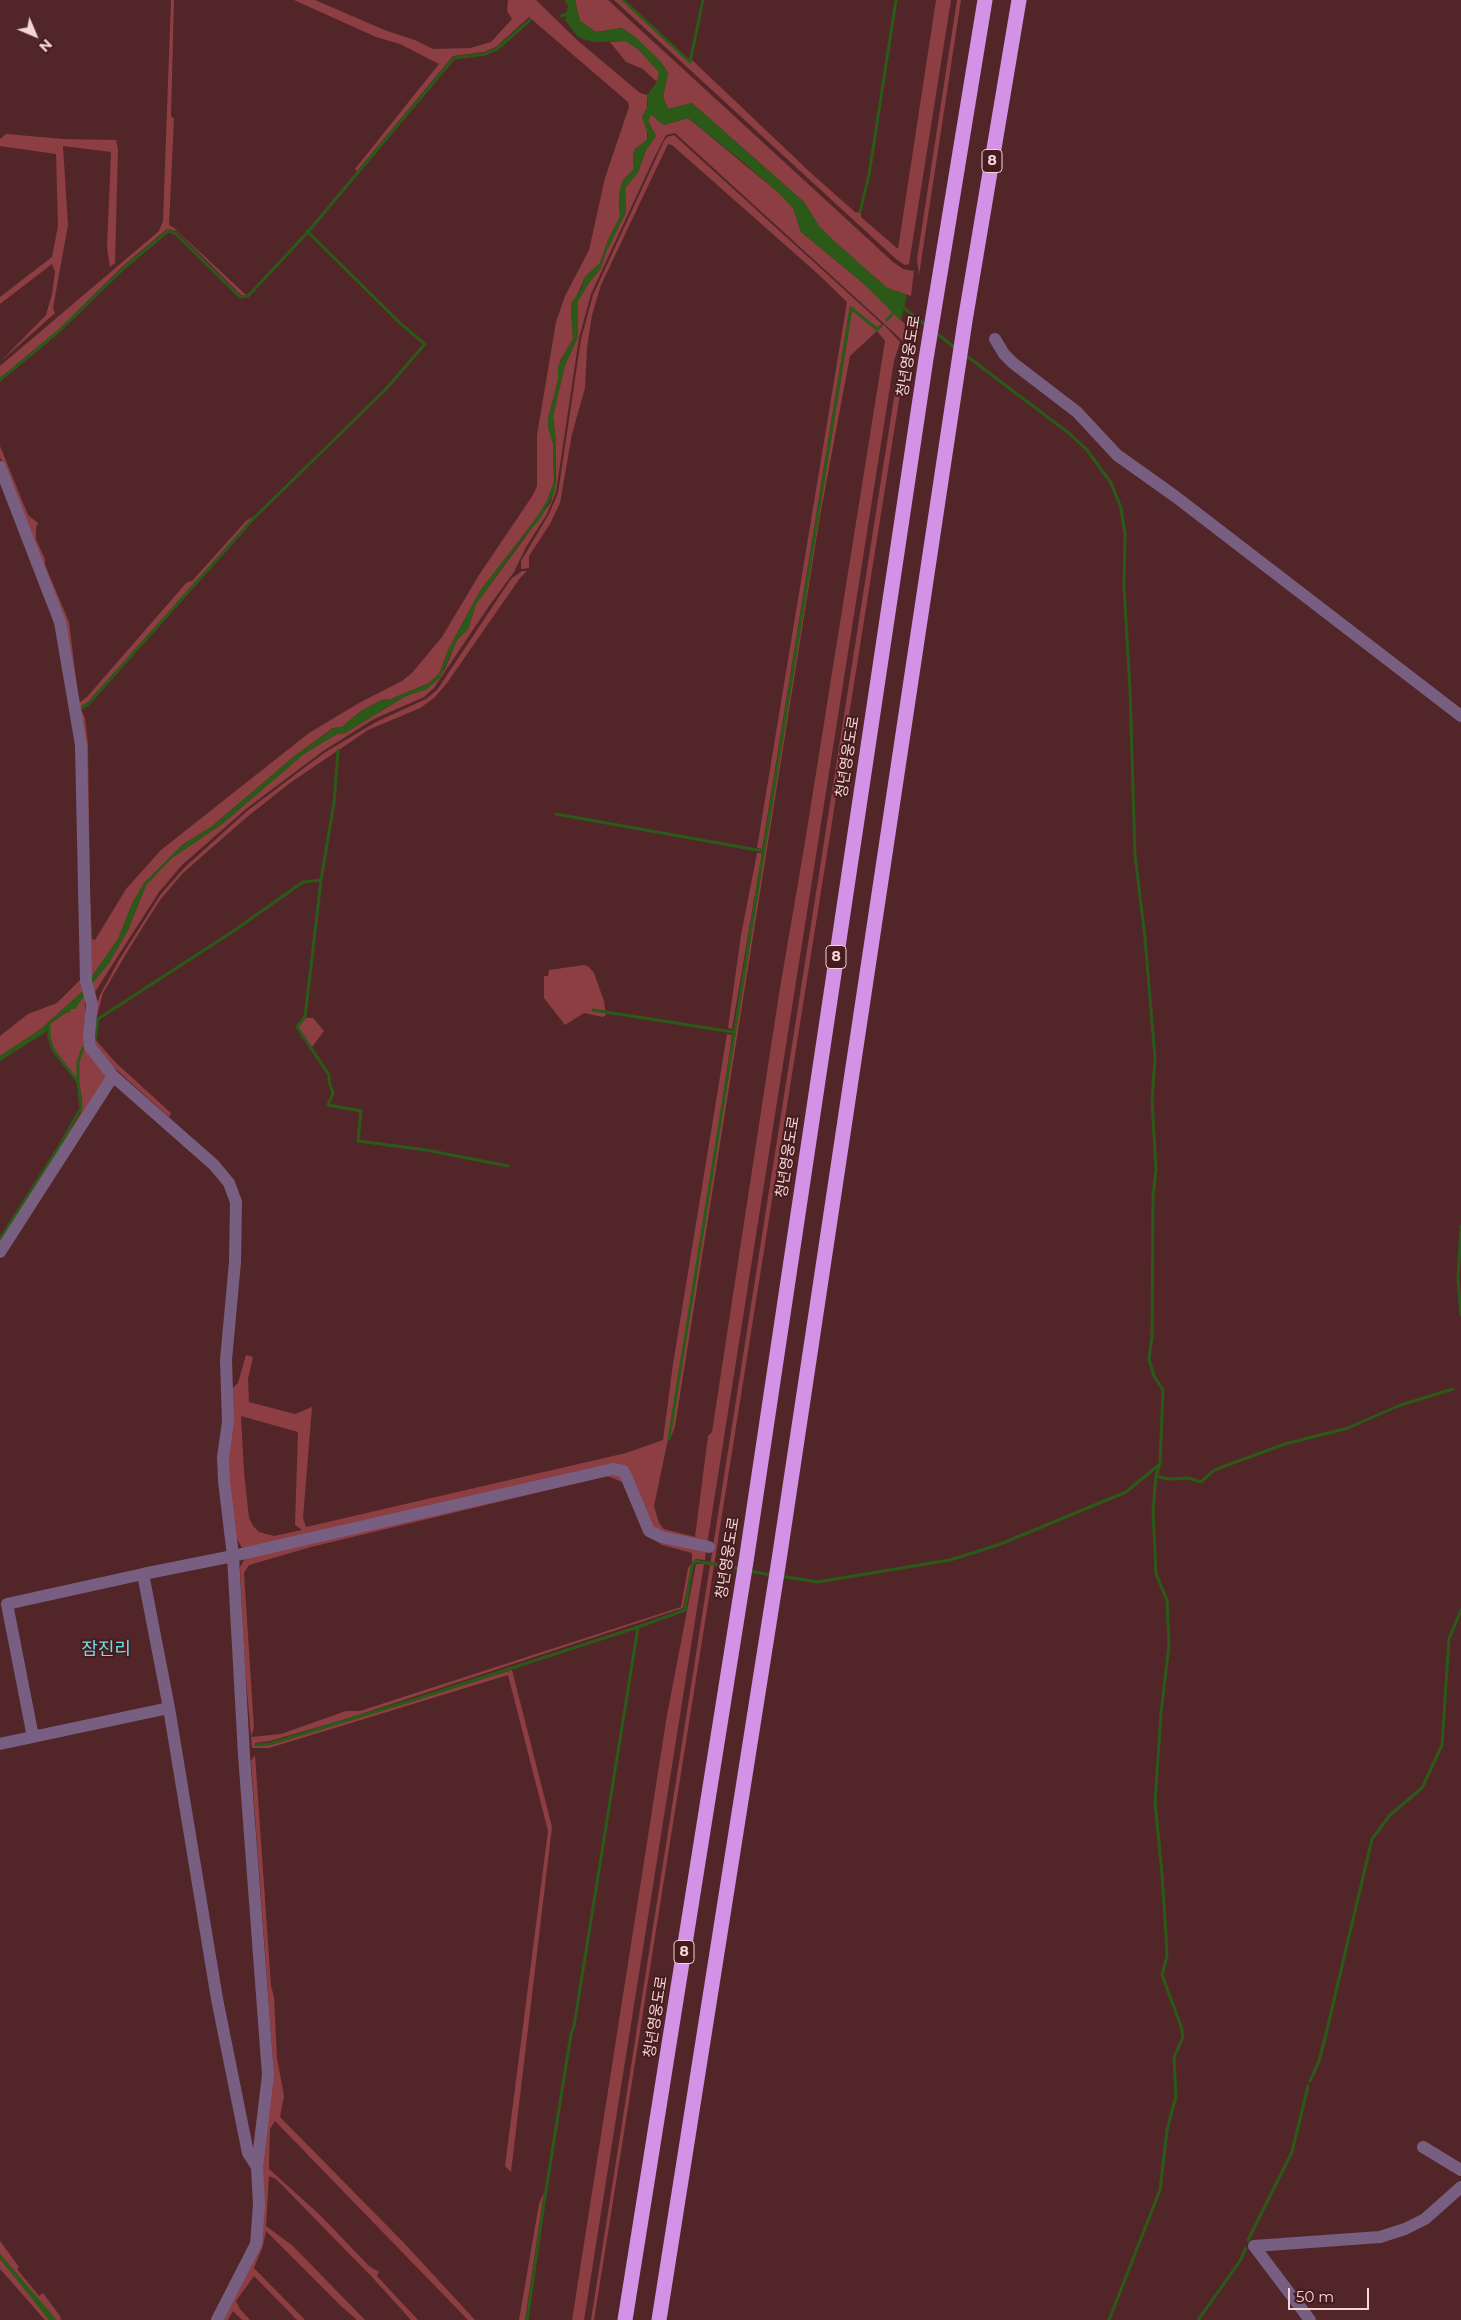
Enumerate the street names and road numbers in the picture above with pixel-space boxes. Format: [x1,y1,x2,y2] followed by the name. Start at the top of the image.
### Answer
[982,150,1002,172] road number: 8
[894,314,924,398] street label: 청년영웅도로
[833,715,863,799] street label: 청년영웅도로
[826,946,846,969] road number: 8
[773,1115,803,1199] street label: 청년영웅도로
[713,1516,743,1600] street label: 청년영웅도로
[674,1940,694,1964] road number: 8
[641,1975,671,2059] street label: 청년영웅도로

